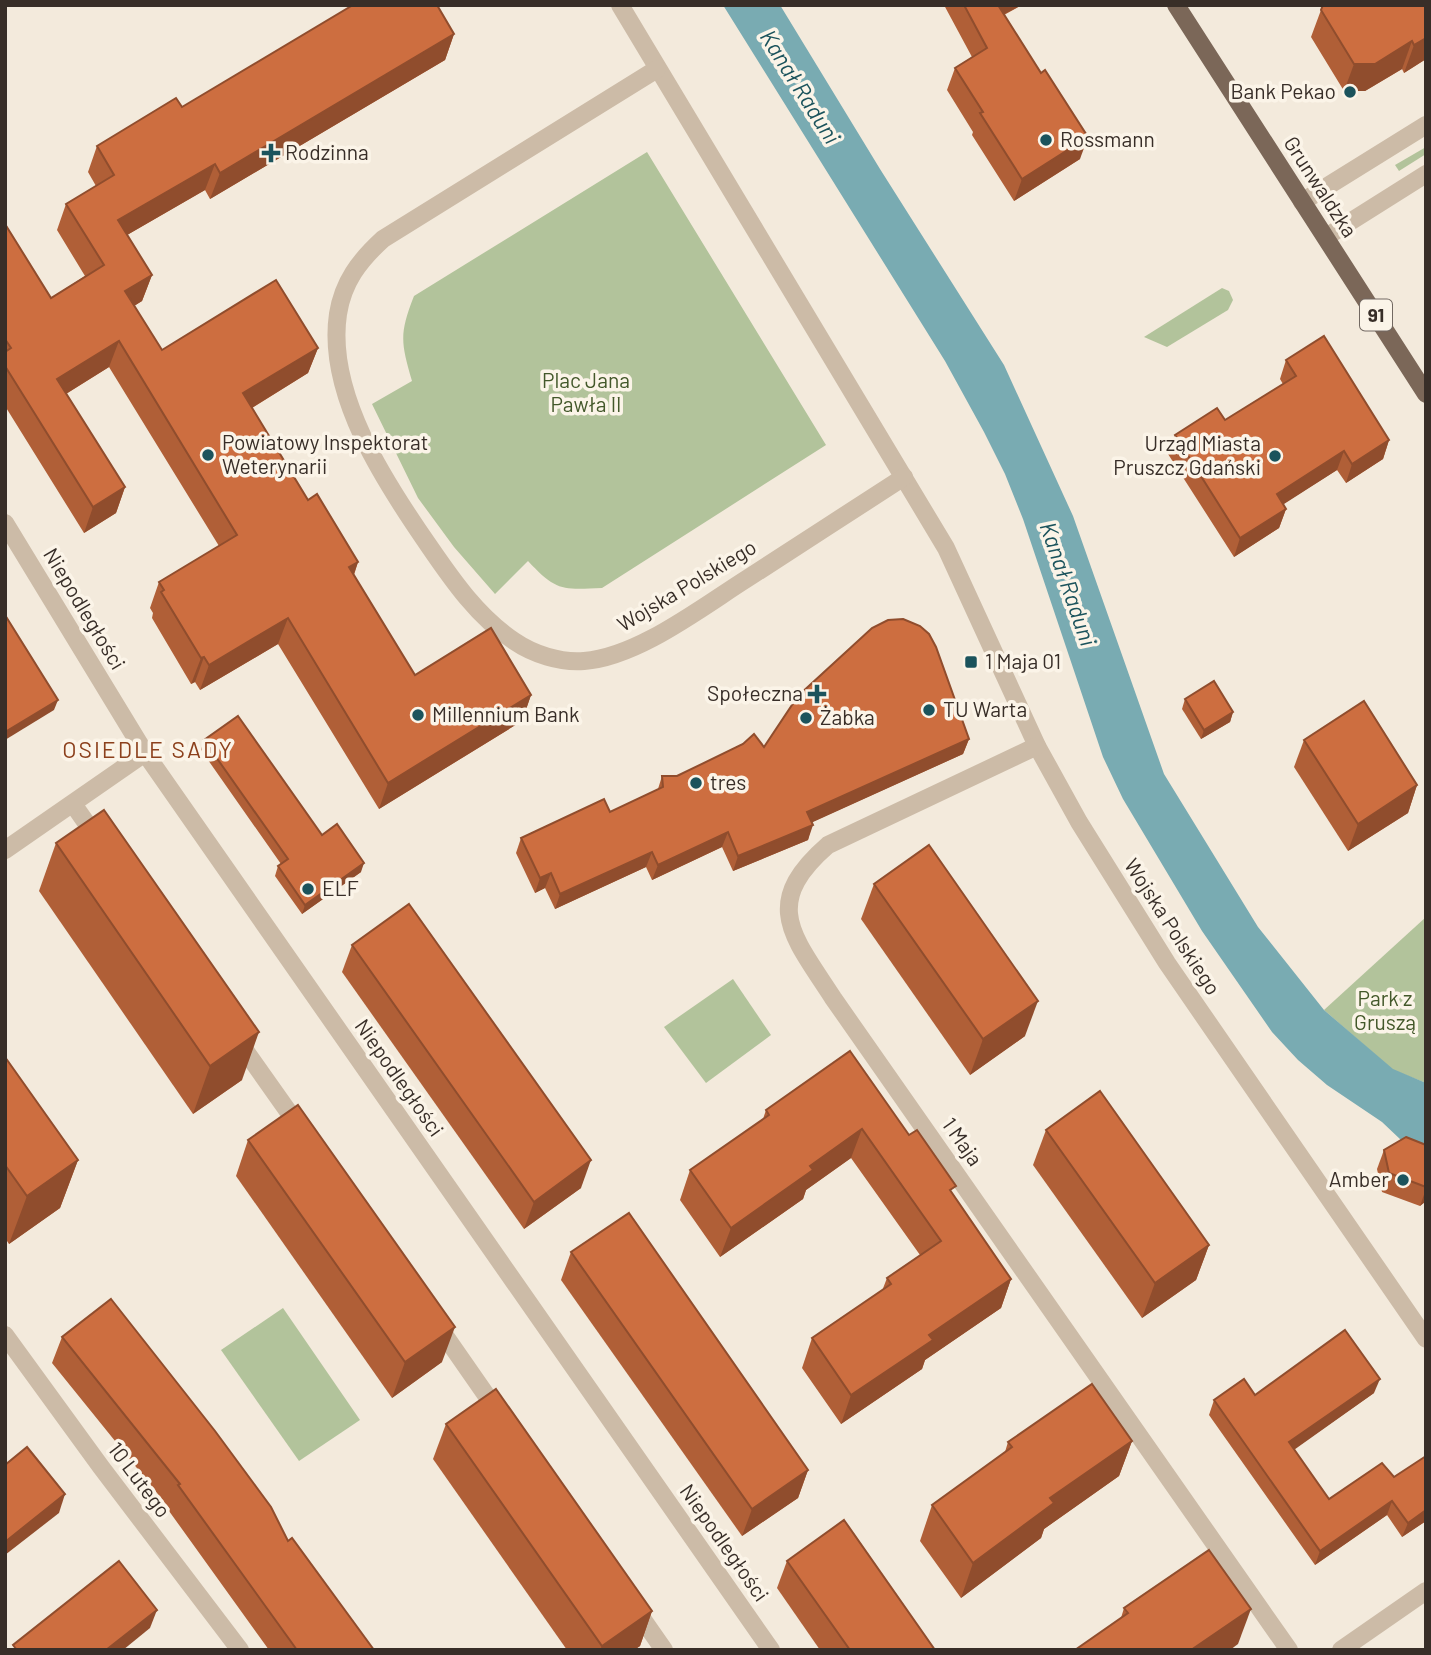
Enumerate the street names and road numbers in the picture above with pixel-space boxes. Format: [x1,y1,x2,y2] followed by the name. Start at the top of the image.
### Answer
[1279,131,1363,241] street label: Grunwaldzka
[1360,300,1392,330] road number: 91
[612,533,760,636] street label: Wojska Polskiego
[39,543,131,674] street label: Niepodległości
[1120,853,1227,999] street label: Wojska Polskiego
[351,1014,450,1141] street label: Niepodległości
[938,1112,989,1170] street label: 1 Maja
[104,1437,177,1522] street label: 10 Lutego
[676,1479,775,1606] street label: Niepodległości

